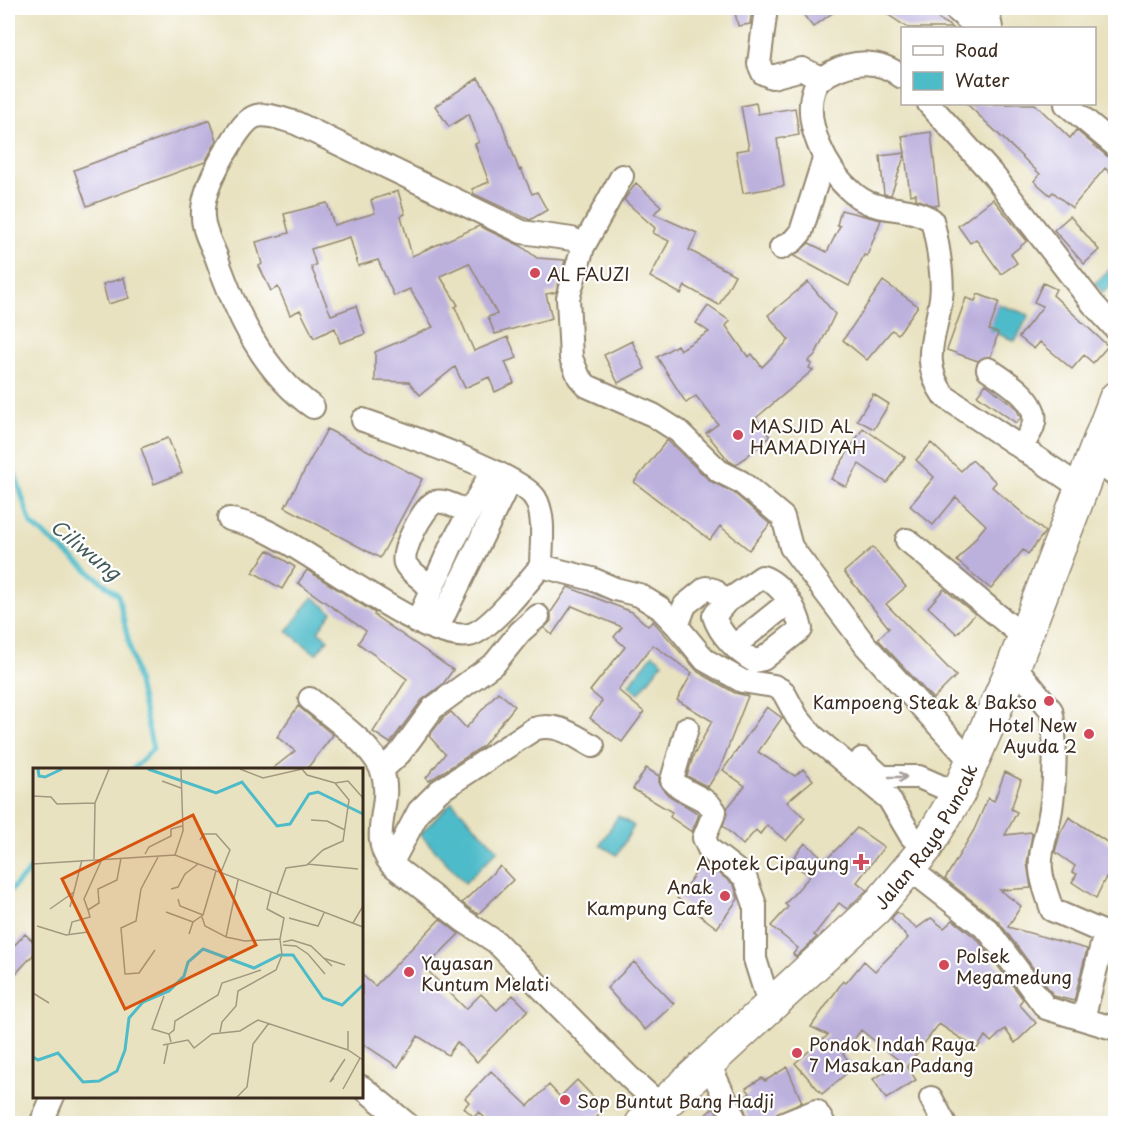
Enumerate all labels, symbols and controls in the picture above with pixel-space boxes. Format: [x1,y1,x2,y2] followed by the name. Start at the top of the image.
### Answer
[901,27,1096,105] legend
[955,36,999,63] text: Road
[955,66,1010,93] text: Water
[547,260,630,287] place label: AL FAUZI
[528,266,542,280] marker: AL FAUZI
[750,412,866,460] place label: MASJID AL HAMADIYAH
[731,428,745,442] marker: MASJID AL HAMADIYAH
[44,511,129,588] water label: Ciliwung
[813,688,1037,715] place label: Kampoeng Steak & Bakso
[1042,694,1056,708] marker: Kampoeng Steak & Bakso
[988,711,1077,759] place label: Hotel New Ayuda 2
[1082,727,1096,741] marker: Hotel New Ayuda 2
[867,759,983,915] street label: Jalan Raya Puncak
[33,768,363,1098] inset map
[887,771,907,782] one-way arrow
[696,849,849,876] place label: Apotek Cipayung
[854,855,868,869] marker: Apotek Cipayung
[586,873,713,921] place label: Anak Kampung Cafe
[718,889,732,903] marker: Anak Kampung Cafe
[956,942,1072,990] place label: Polsek Megamedung
[421,949,549,997] place label: Yayasan Kuntum Melati
[937,958,951,972] marker: Polsek Megamedung
[402,965,416,979] marker: Yayasan Kuntum Melati
[809,1030,976,1078] place label: Pondok Indah Raya 7 Masakan Padang
[790,1046,804,1060] marker: Pondok Indah Raya 7 Masakan Padang
[577,1087,774,1114] place label: Sop Buntut Bang Hadji
[558,1093,572,1107] marker: Sop Buntut Bang Hadji

